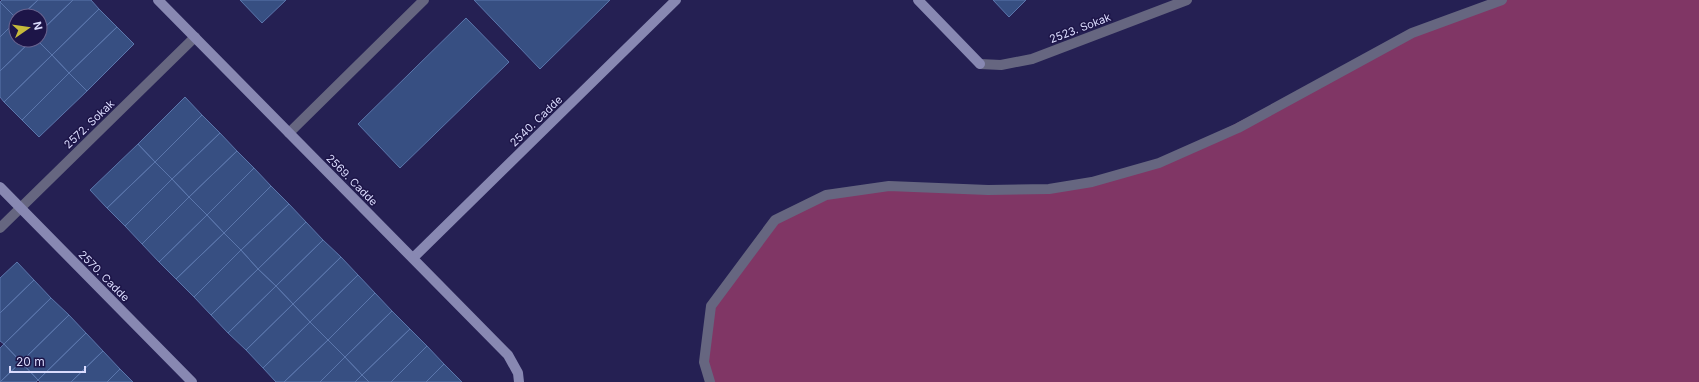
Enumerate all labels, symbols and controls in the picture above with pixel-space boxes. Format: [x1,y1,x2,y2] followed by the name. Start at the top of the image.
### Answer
[8,8,48,48] north arrow
[1047,10,1113,46] street label: 2523. Sokak
[30,20,46,31] text: N
[507,93,565,149] street label: 2540. Cadde
[61,97,117,151] street label: 2572. Sokak
[323,151,381,209] street label: 2569. Cadde
[76,248,132,304] street label: 2570. Cadde
[10,348,85,374] scale bar
[16,354,45,369] text: 20 m

